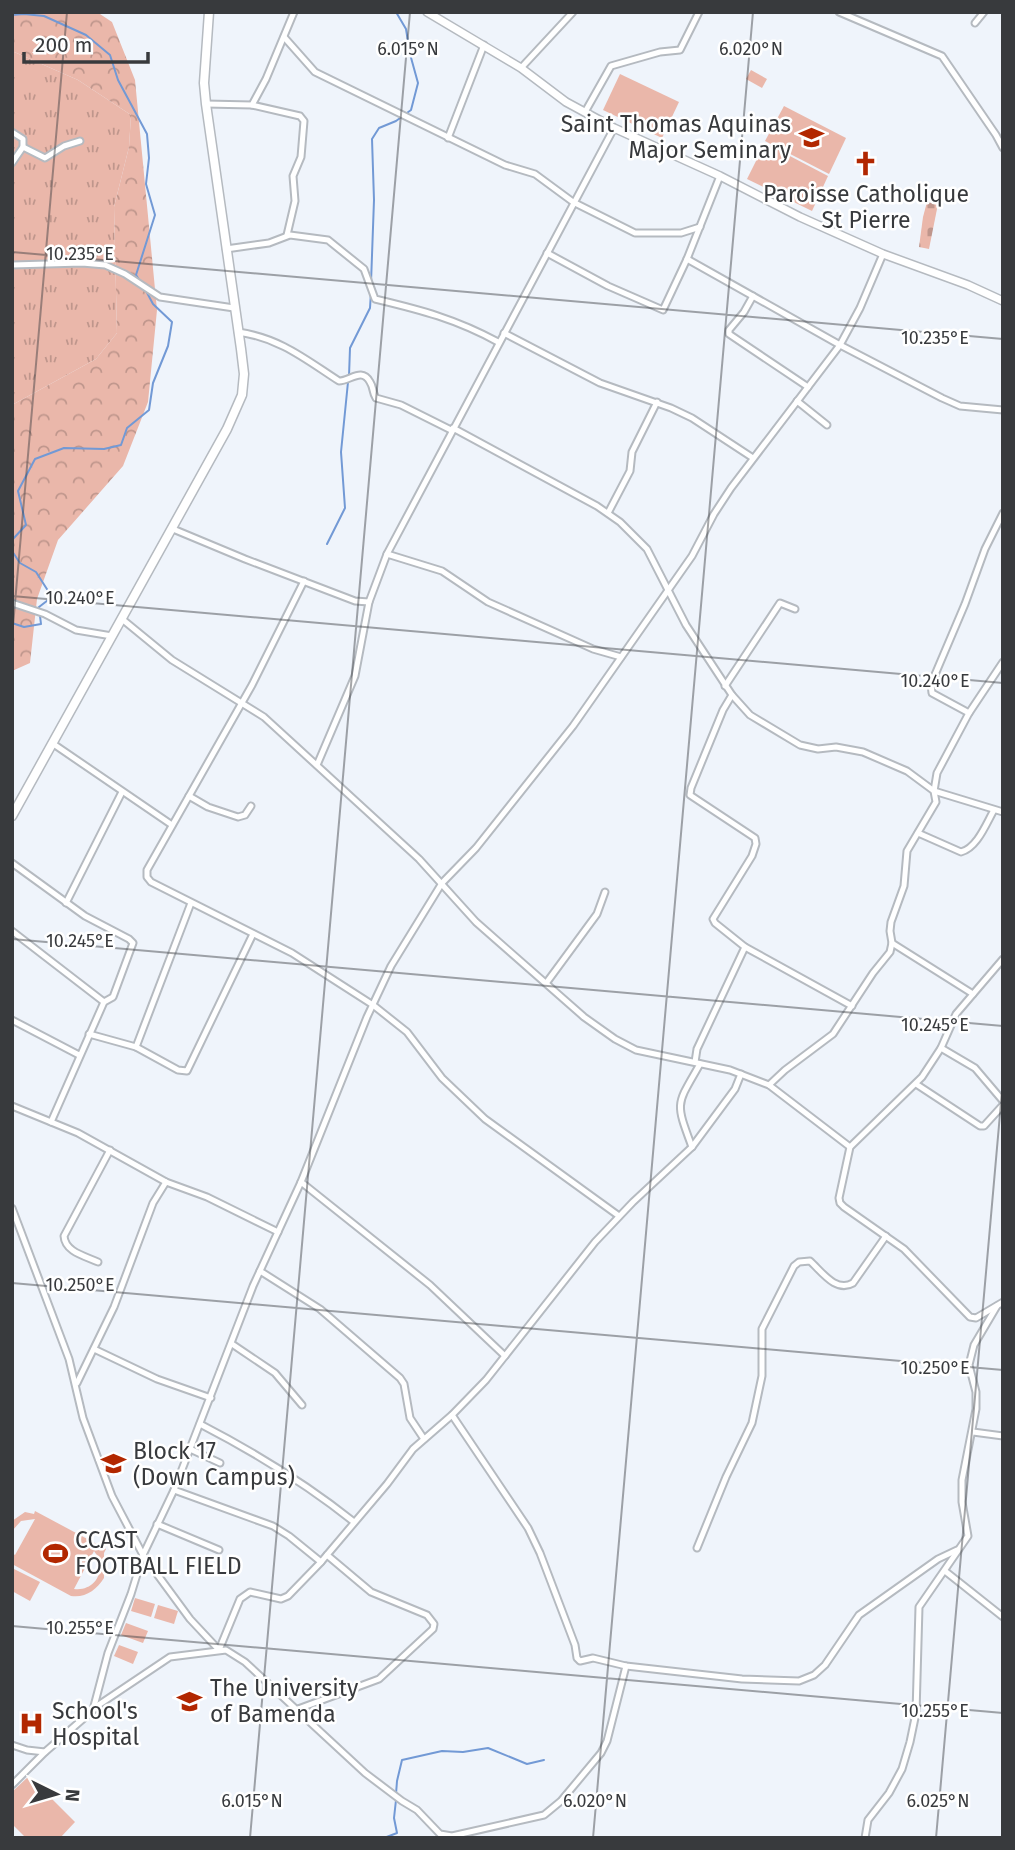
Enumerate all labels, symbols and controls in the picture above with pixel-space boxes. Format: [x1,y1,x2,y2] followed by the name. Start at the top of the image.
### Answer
[24,21,149,65] scale bar
[35,32,92,58] text: 200 m
[377,38,439,60] text: 6.015°N
[719,38,783,60] text: 6.020°N
[561,110,792,164] place label: Saint Thomas Aquinas Major Seminary
[797,123,825,151] school or university icon: Saint Thomas Aquinas Major Seminary
[852,150,880,178] church icon: Paroisse Catholique St Pierre
[763,180,969,234] place label: Paroisse Catholique St Pierre
[46,243,114,265] text: 10.235°E
[901,327,969,349] text: 10.235°E
[45,587,115,609] text: 10.240°E
[900,670,970,692] text: 10.240°E
[46,930,114,952] text: 10.245°E
[901,1014,969,1036] text: 10.245°E
[45,1274,115,1296] text: 10.250°E
[900,1357,970,1379] text: 10.250°E
[133,1437,295,1491] place label: Block 17 (Down Campus)
[99,1450,127,1478] school or university icon: Block 17 (Down Campus)
[75,1526,242,1580] place label: CCAST FOOTBALL FIELD
[41,1539,69,1567] sports icon: CCAST FOOTBALL FIELD
[46,1617,114,1639] text: 10.255°E
[210,1674,359,1728] place label: The University of Bamenda
[176,1687,204,1715] school or university icon: The University of Bamenda
[52,1697,139,1751] place label: School's Hospital
[901,1700,969,1722] text: 10.255°E
[18,1710,46,1738] hospital icon: School's Hospital
[21,1759,91,1829] north arrow
[60,1788,84,1803] text: N
[221,1790,283,1812] text: 6.015°N
[563,1790,627,1812] text: 6.020°N
[907,1790,969,1812] text: 6.025°N

